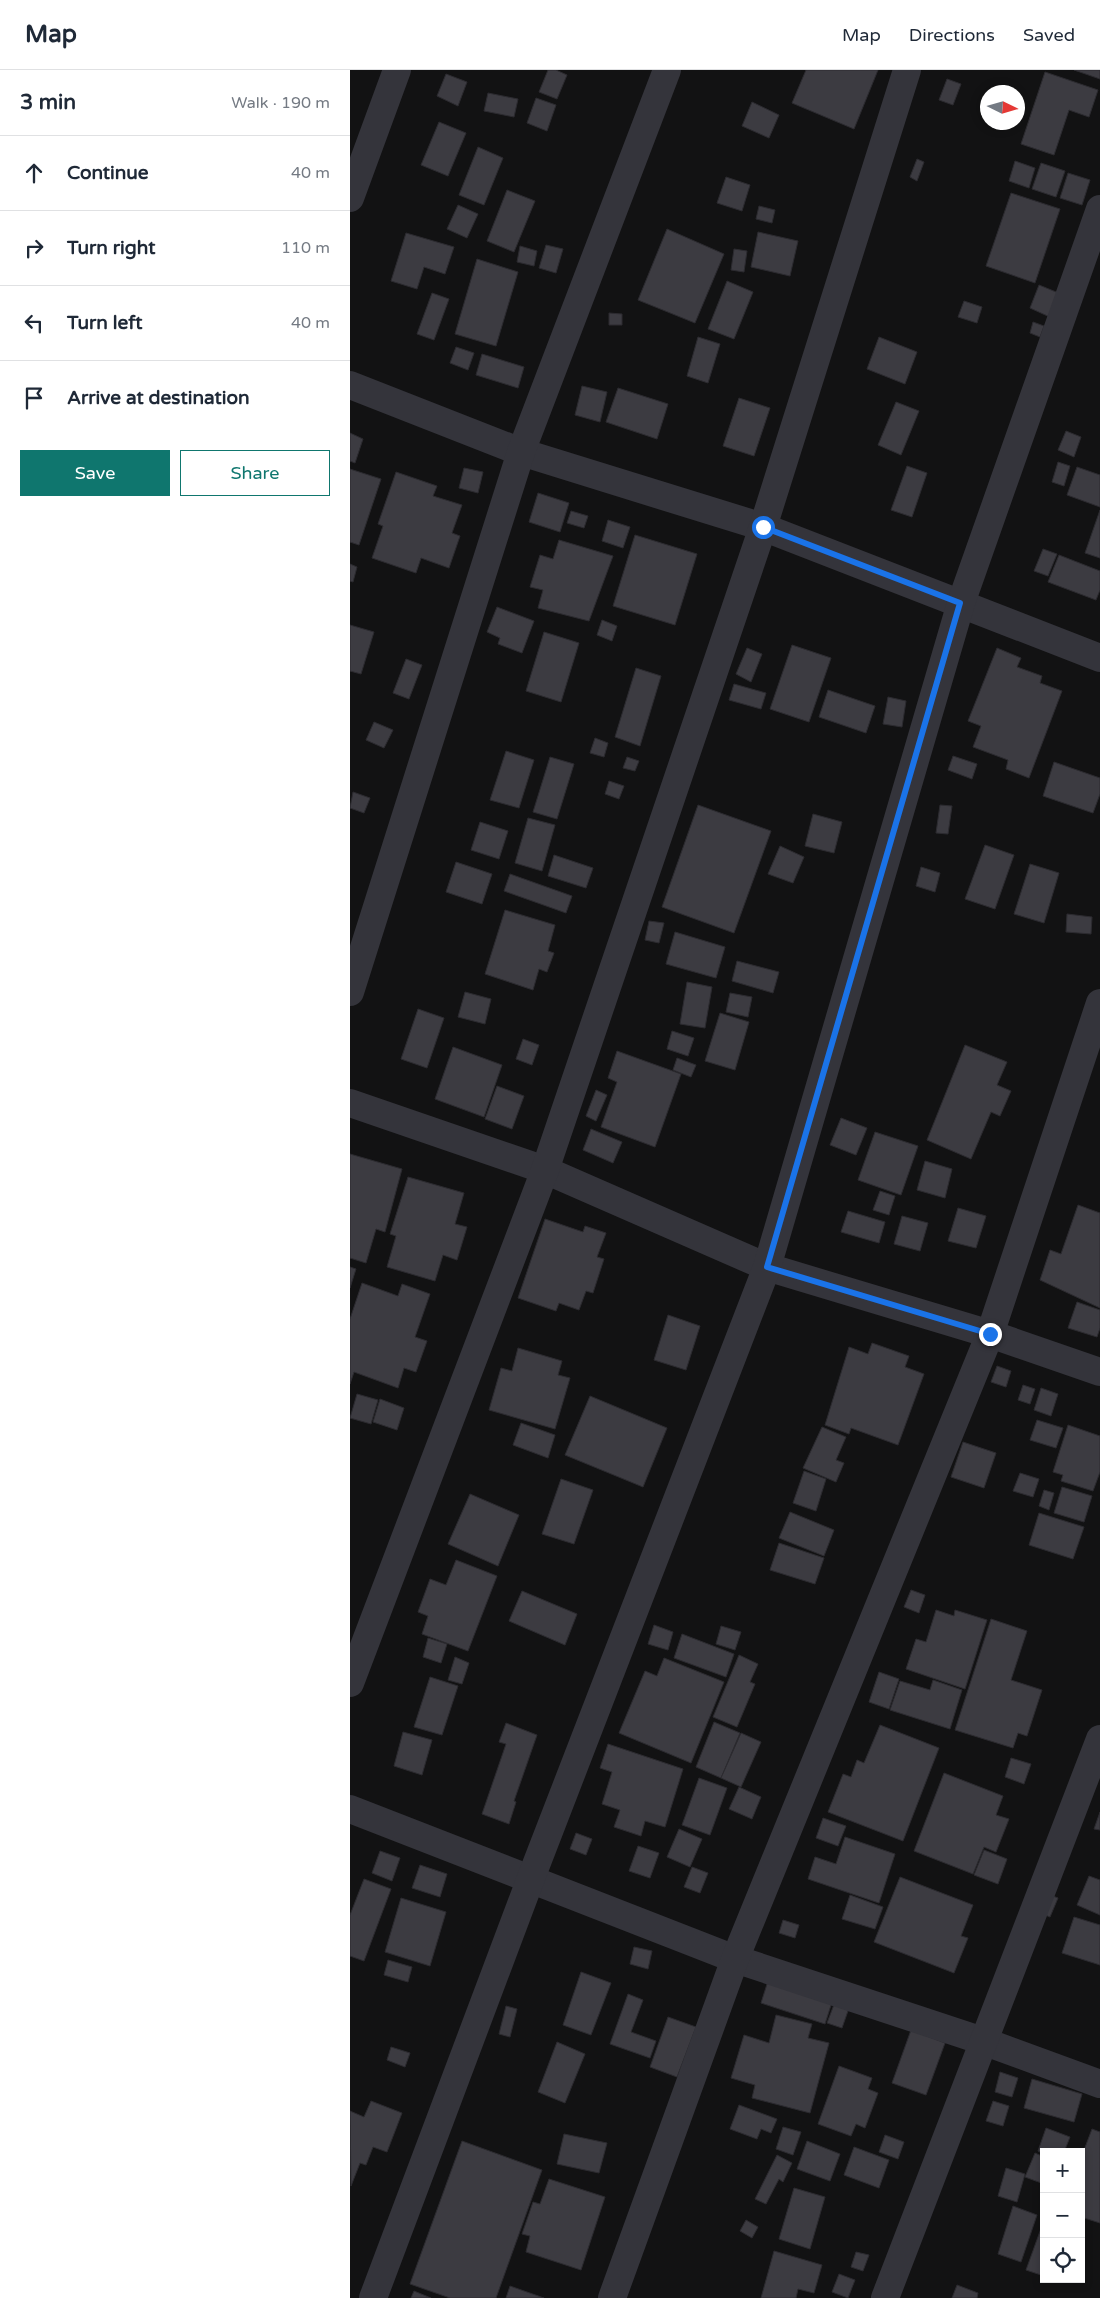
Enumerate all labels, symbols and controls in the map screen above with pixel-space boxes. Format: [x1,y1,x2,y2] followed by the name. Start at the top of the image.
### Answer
[25,20,77,49] text: Map
[842,24,881,46] text: Map
[909,24,995,46] text: Directions
[1023,24,1075,46] text: Saved
[980,85,1025,130] north arrow
[20,90,76,115] text: 3 min
[231,93,330,113] text: Walk · 190 m
[20,159,48,187] icon: ahead
[67,162,149,184] text: Continue
[291,163,330,183] text: 40 m
[20,234,48,262] icon: right
[67,237,155,259] text: Turn right
[281,238,330,258] text: 110 m
[20,309,48,337] icon: left
[67,312,143,334] text: Turn left
[291,313,330,333] text: 40 m
[20,384,48,412] icon: arrive
[67,387,250,409] text: Arrive at destination
[20,450,170,496] button: Save
[180,450,330,496] button: Share
[752,516,775,539] route start
[979,1323,1002,1346] route end
[1040,2148,1085,2283] map controls
[1040,2148,1085,2193] button: +
[1040,2193,1085,2238] button: −
[1040,2238,1085,2283] button: locate

